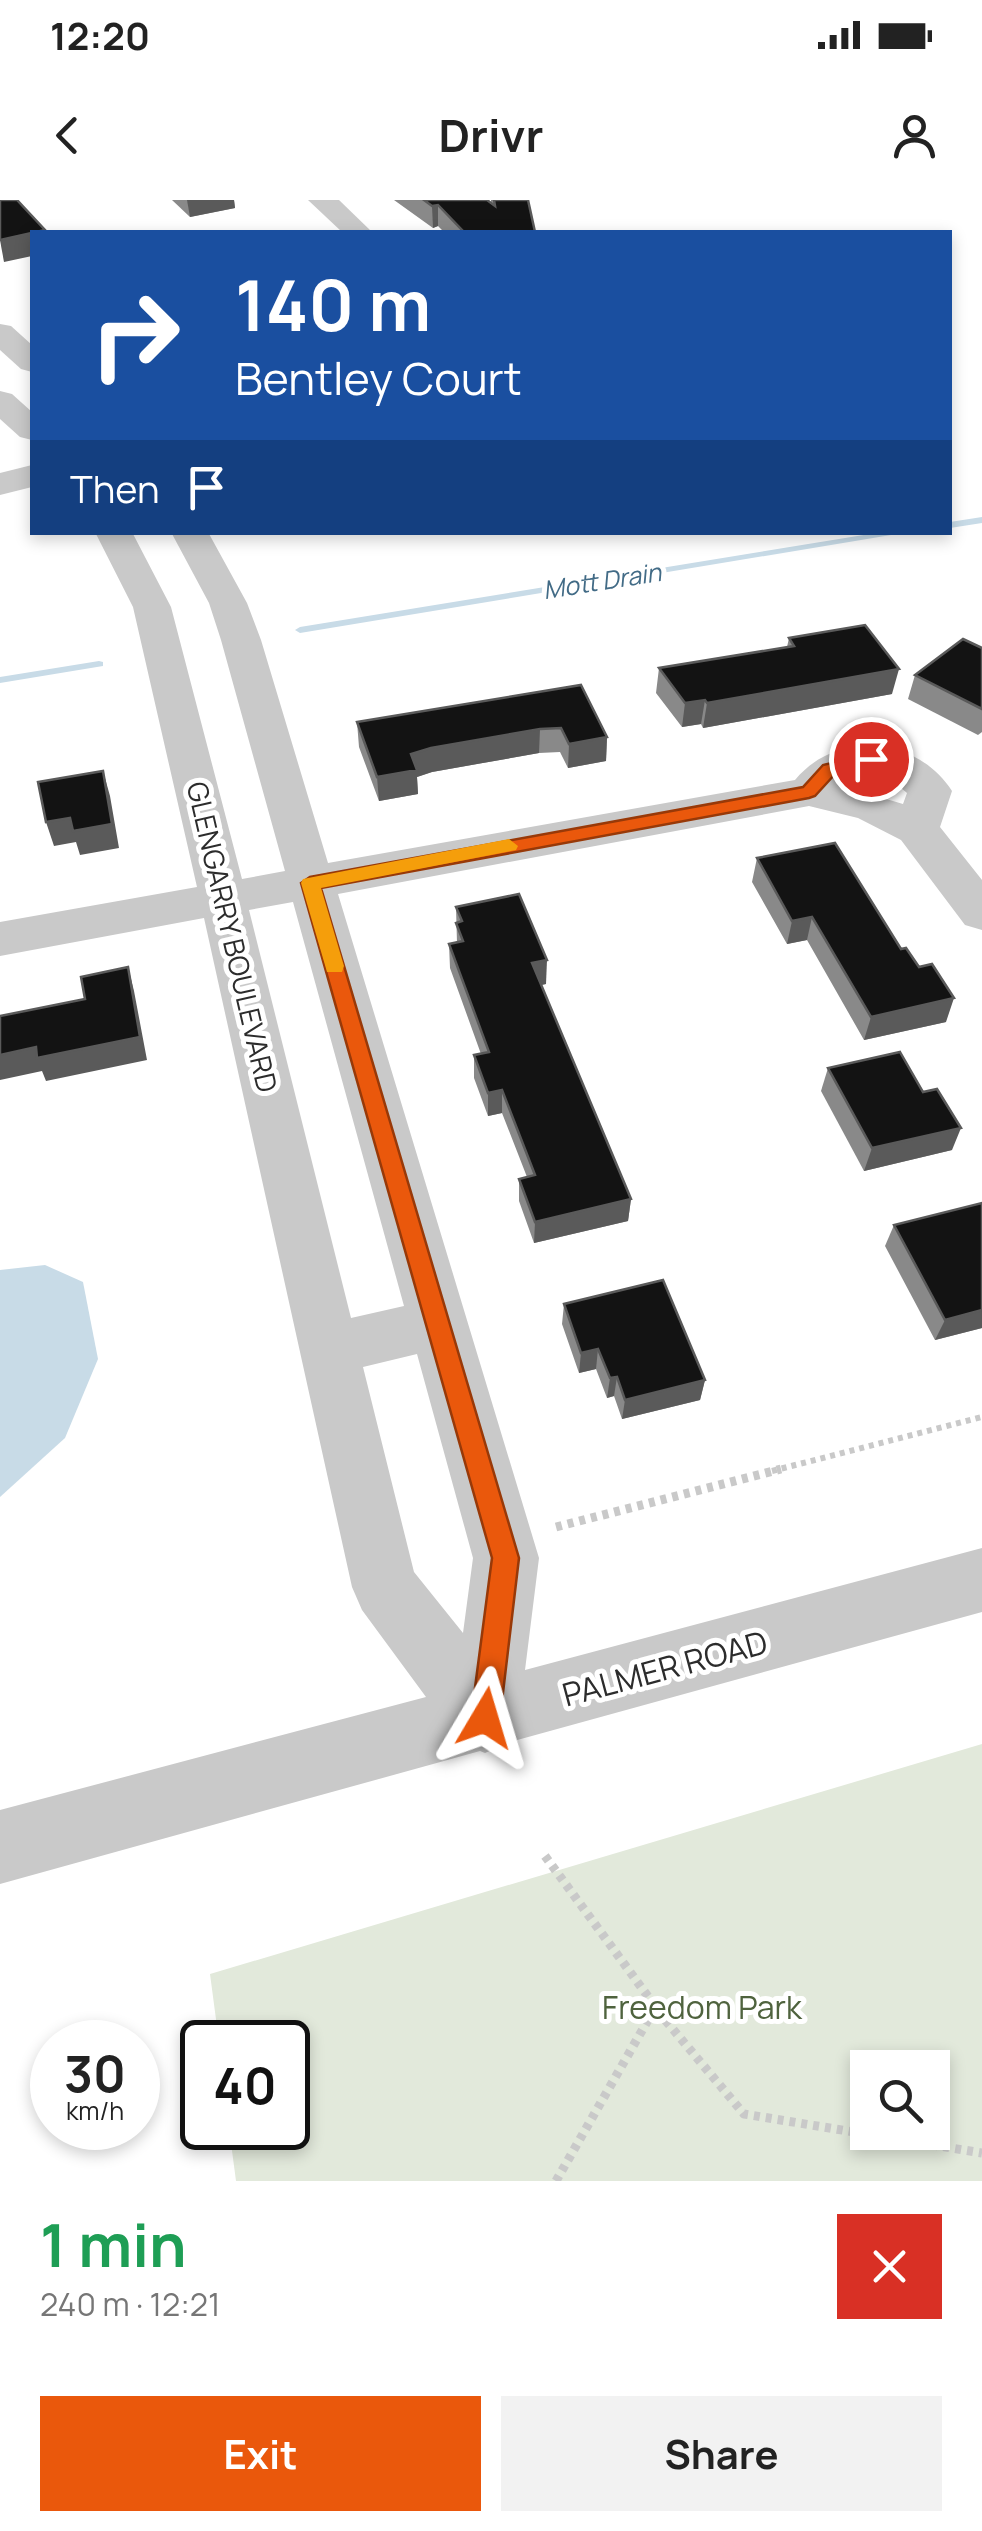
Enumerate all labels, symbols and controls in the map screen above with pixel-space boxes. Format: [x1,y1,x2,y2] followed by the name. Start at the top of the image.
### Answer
[50,9,150,61] text: 12:20
[439,104,543,166] text: Drivr
[40,108,95,163] icon: back
[887,108,942,163] icon: person
[235,256,431,352] text: 140 m
[70,270,200,400] icon: right
[235,347,522,409] text: Bentley Court
[179,460,234,515] icon: arrive
[70,462,159,514] text: Then
[540,554,665,607] water label: Mott Drain
[829,717,914,802] pin
[844,732,899,787] icon: arrive
[179,778,287,1096] street label: GLENGARRY BOULEVARD
[557,1620,772,1717] street label: PALMER ROAD
[433,1666,537,1770] position arrow
[602,1985,803,2029] park label: Freedom Park
[180,2020,310,2150] speed limit sign: 40
[64,2039,126,2107] text: 30
[850,2050,950,2150] map controls
[850,2050,950,2150] button: search
[66,2093,124,2128] text: km/h
[40,2203,187,2285] text: 1 min
[837,2214,942,2319] button: close
[40,2282,221,2326] text: 240 m · 12:21
[40,2396,481,2511] button: Exit
[501,2396,942,2511] button: Share

